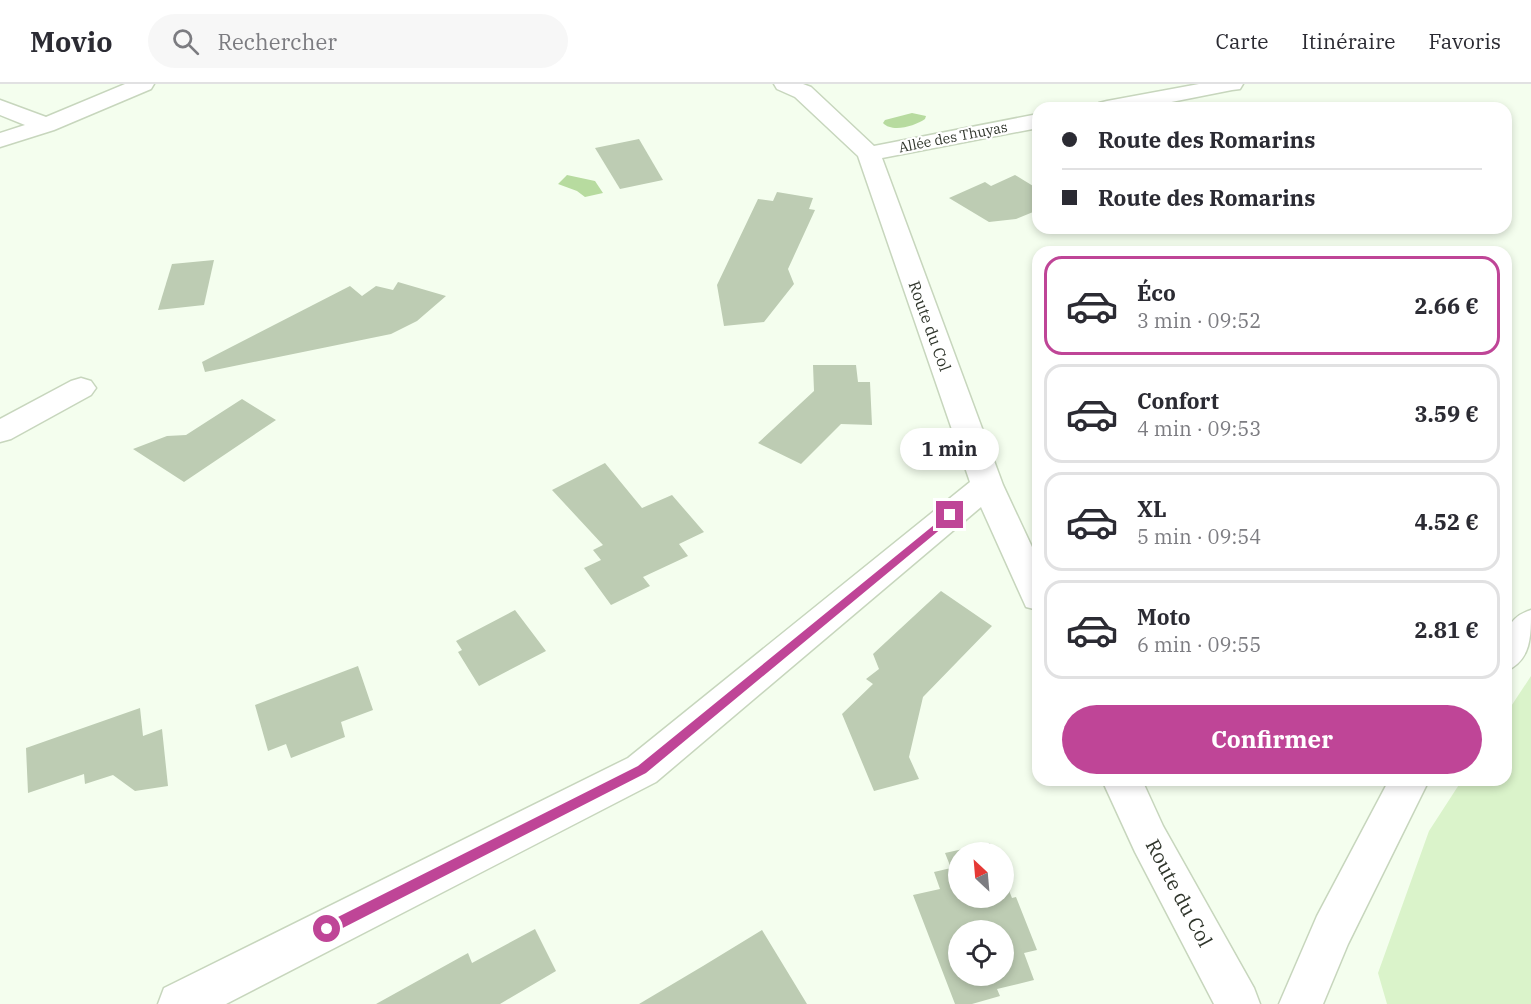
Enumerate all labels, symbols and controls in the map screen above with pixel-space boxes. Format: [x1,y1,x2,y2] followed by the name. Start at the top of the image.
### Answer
[148,14,568,68] search box
[30,23,112,60] text: Movio
[169,25,202,58] icon: search
[217,27,337,56] text: Rechercher
[1215,27,1269,55] text: Carte
[1302,27,1395,55] text: Itinéraire
[1428,27,1501,55] text: Favoris
[897,118,1009,156] street label: Allée des Thuyas
[1098,125,1315,154] text: Route des Romarins
[1098,183,1315,212] text: Route des Romarins
[904,278,956,374] street label: Route du Col
[1137,278,1176,307] text: Éco
[1065,279,1119,333] icon: car
[1414,291,1479,320] text: 2.66 €
[1137,307,1261,334] text: 3 min · 09:52
[1137,386,1219,415] text: Confort
[1065,387,1119,441] icon: car
[1414,399,1479,428] text: 3.59 €
[1137,415,1261,442] text: 4 min · 09:53
[900,428,1000,470] callout: 1 min
[922,435,978,462] text: 1 min
[1137,494,1167,523] text: XL
[1065,495,1119,549] icon: car
[936,501,963,528] route end
[1414,507,1479,536] text: 4.52 €
[1137,523,1261,550] text: 5 min · 09:54
[1137,602,1191,631] text: Moto
[1065,603,1119,657] icon: car
[1414,615,1479,644] text: 2.81 €
[1137,631,1261,658] text: 6 min · 09:55
[1062,705,1482,774] button: Confirmer
[1140,834,1219,951] street label: Route du Col
[948,842,1014,908] north arrow
[948,842,1014,986] map controls
[313,915,340,942] route start
[948,920,1014,986] button: locate

